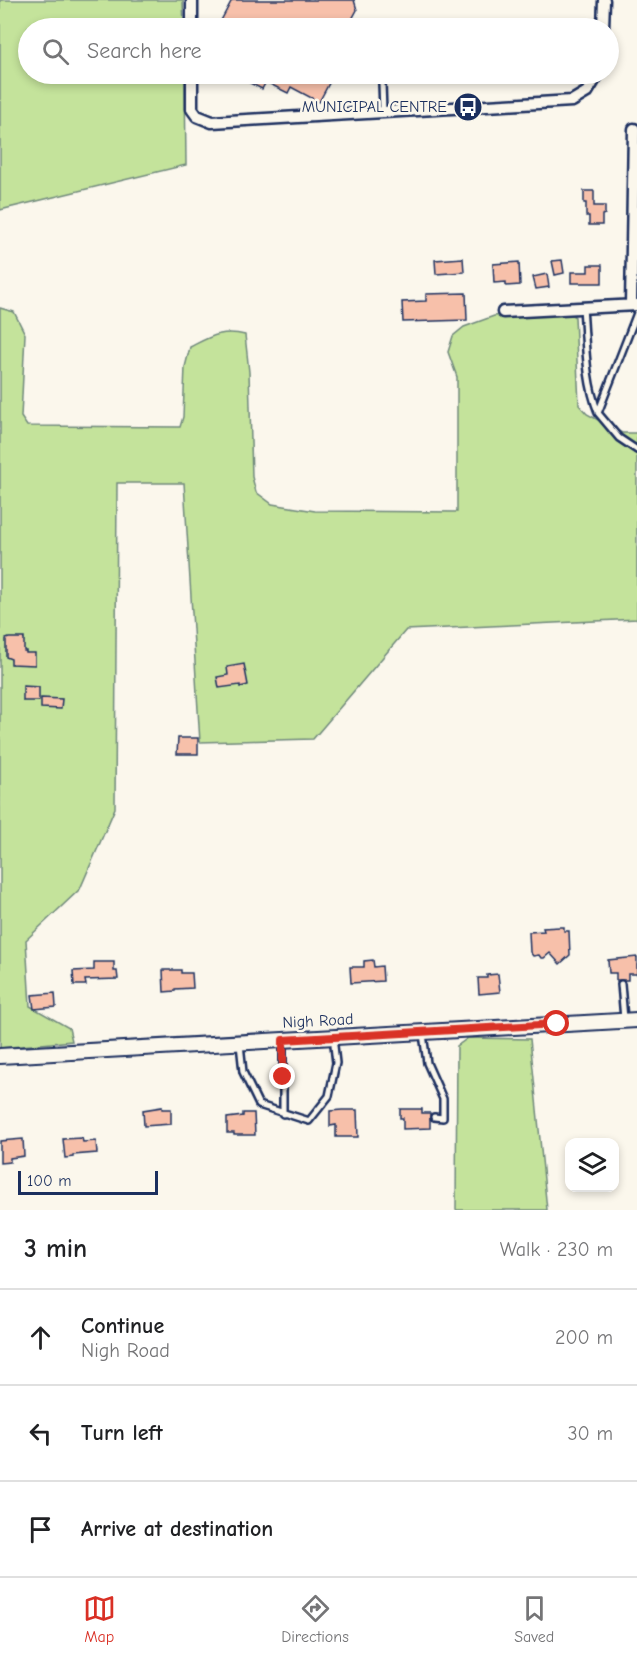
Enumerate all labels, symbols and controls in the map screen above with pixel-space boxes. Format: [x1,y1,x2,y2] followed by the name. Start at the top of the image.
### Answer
[18,18,619,84] search box
[39,35,72,68] icon: search
[87,38,202,64] text: Search here
[452,91,484,123] bus stop icon: MUNICIPAL CENTRE
[302,98,447,116] place label: MUNICIPAL CENTRE
[282,1010,354,1032] street label: Nigh Road
[543,1010,569,1036] route start
[269,1063,295,1089] route end
[565,1138,619,1192] map controls
[565,1138,619,1192] button: layers
[18,1168,158,1196] scale bar
[27,1172,71,1190] text: 100 m
[24,1234,87,1264] text: 3 min
[500,1238,613,1261] text: Walk · 230 m
[81,1313,164,1339] text: Continue
[24,1321,57,1354] icon: ahead
[555,1326,613,1349] text: 200 m
[81,1339,170,1362] text: Nigh Road
[24,1417,57,1450] icon: left
[81,1420,163,1446] text: Turn left
[567,1422,613,1445] text: 30 m
[24,1513,57,1546] icon: arrive
[81,1516,273,1542] text: Arrive at destination
[83,1592,116,1646] tab: Map
[281,1592,349,1646] tab: Directions
[514,1592,554,1646] tab: Saved

